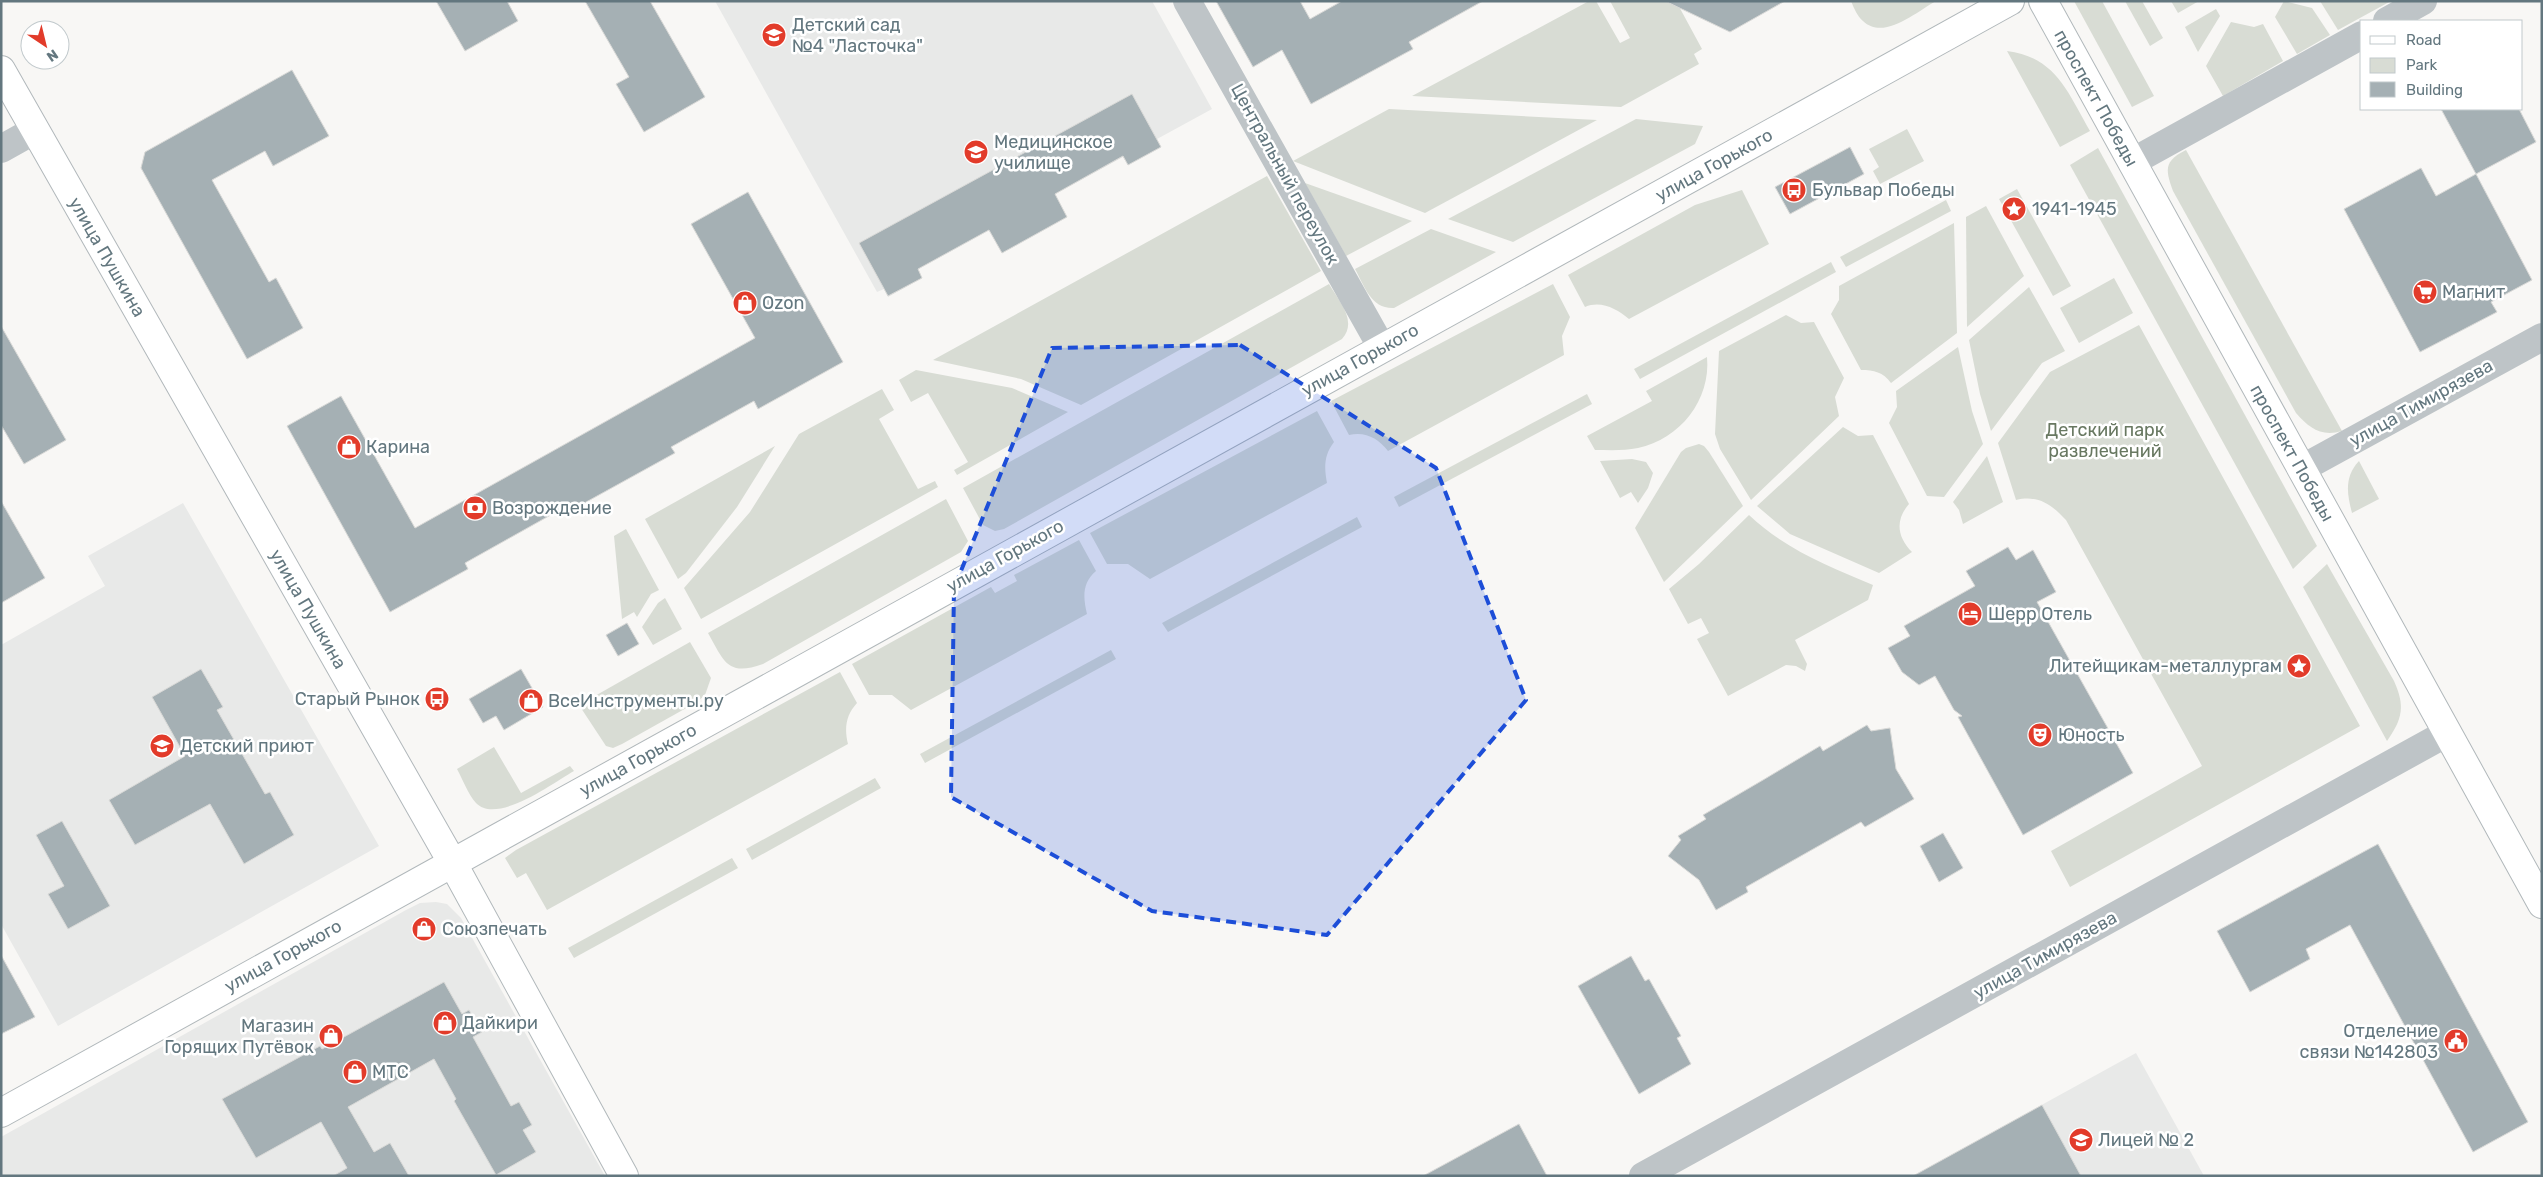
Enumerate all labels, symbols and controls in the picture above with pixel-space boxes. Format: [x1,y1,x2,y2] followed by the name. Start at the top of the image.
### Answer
[792,14,923,57] place label: Детский сад №4 "Ласточка"
[20,20,70,70] north arrow
[2360,20,2523,110] legend
[761,22,787,48] school or university icon: Детский сад №4 "Ласточка"
[2049,26,2143,170] street label: проспект Победы
[2406,31,2442,49] text: Road
[43,45,61,65] text: N
[2406,56,2437,74] text: Park
[1226,80,1344,269] street label: Центральный переулок
[2406,81,2463,99] text: Building
[1651,124,1777,206] street label: улица Горького
[994,131,1113,174] place label: Медицинское училище
[963,139,989,165] school or university icon: Медицинское училище
[1781,177,1807,203] bus stop icon: Бульвар Победы
[1812,179,1955,201] place label: Бульвар Победы
[64,193,150,321] street label: улица Пушкина
[2001,196,2027,222] place icon: 1941-1945
[2032,198,2117,220] place label: 1941-1945
[2412,279,2438,305] supermarket icon: Магнит
[2442,281,2505,303] place label: Магнит
[732,290,758,316] shop icon: Ozon
[762,292,804,314] place label: Ozon
[1297,319,1423,401] street label: улица Горького
[2345,354,2497,452] street label: улица Тимирязева
[2245,381,2339,525] street label: проспект Победы
[2046,419,2165,462] park label: Детский парк развлечений
[336,434,362,460] shop icon: Карина
[366,436,430,458] place label: Карина
[462,495,488,521] bank icon: Возрождение
[492,497,612,519] place label: Возрождение
[942,515,1068,597] street label: улица Горького
[265,545,351,673] street label: улица Пушкина
[1957,601,1983,627] hotel icon: Шерр Отель
[1988,603,2092,625] place label: Шерр Отель
[2286,653,2312,679] place icon: Литейщикам-металлургам
[2049,655,2282,677] place label: Литейщикам-металлургам
[424,686,450,712] bus stop icon: Старый Рынок
[295,688,420,710] place label: Старый Рынок
[518,688,544,714] shop icon: ВсеИнструменты.ру
[548,690,724,712] place label: ВсеИнструменты.ру
[575,719,701,801] street label: улица Горького
[2027,722,2053,748] theatre icon: Юность
[2058,724,2125,746] place label: Юность
[149,733,175,759] school or university icon: Детский приют
[180,735,314,757] place label: Детский приют
[1969,906,2121,1004] street label: улица Тимирязева
[220,915,346,997] street label: улица Горького
[411,916,437,942] shop icon: Союзпечать
[442,918,547,940] place label: Союзпечать
[432,1010,458,1036] shop icon: Дайкири
[462,1012,538,1034] place label: Дайкири
[164,1015,314,1058] place label: Магазин Горящих Путёвок
[2300,1020,2438,1063] place label: Отделение связи №142803
[318,1023,344,1049] shop icon: Магазин Горящих Путёвок
[2443,1028,2469,1054] public building icon: Отделение связи №142803
[342,1059,368,1085] shop icon: МТС
[372,1061,409,1083] place label: МТС
[2068,1127,2094,1153] school or university icon: Лицей № 2
[2098,1129,2194,1151] place label: Лицей № 2

